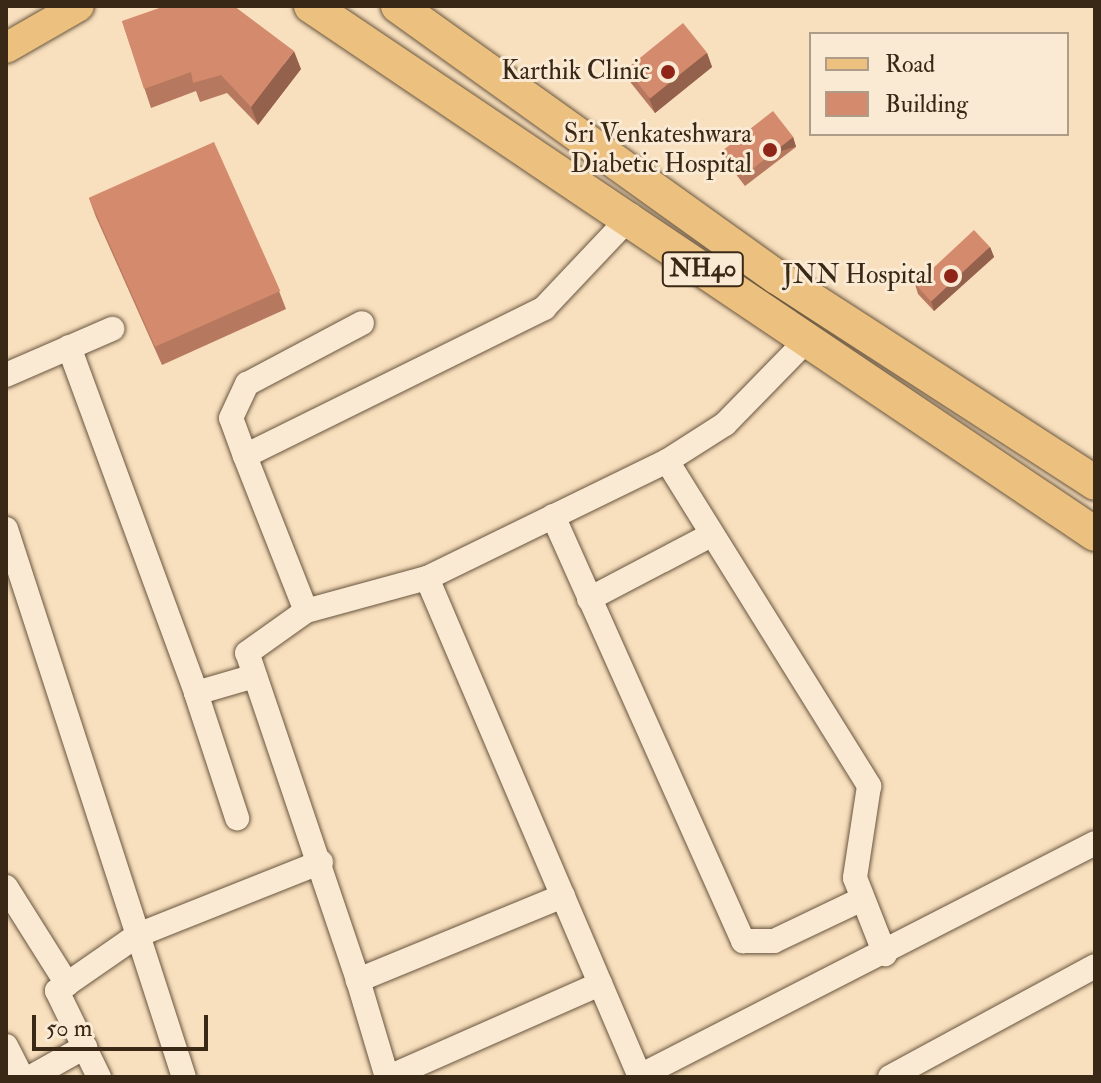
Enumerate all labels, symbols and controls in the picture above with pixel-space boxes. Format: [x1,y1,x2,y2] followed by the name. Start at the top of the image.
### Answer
[809,32,1069,136] legend
[885,49,935,80] text: Road
[501,56,650,88] place label: Karthik Clinic
[657,61,679,83] marker: Karthik Clinic
[885,89,968,120] text: Building
[564,119,752,180] place label: Sri Venkateshwara Diabetic Hospital
[759,139,781,161] marker: Sri Venkateshwara Diabetic Hospital
[661,249,745,289] road number: NH40
[782,260,933,292] place label: JNN Hospital
[940,265,962,287] marker: JNN Hospital
[36,999,212,1049] scale bar
[46,1013,92,1044] text: 50 m

